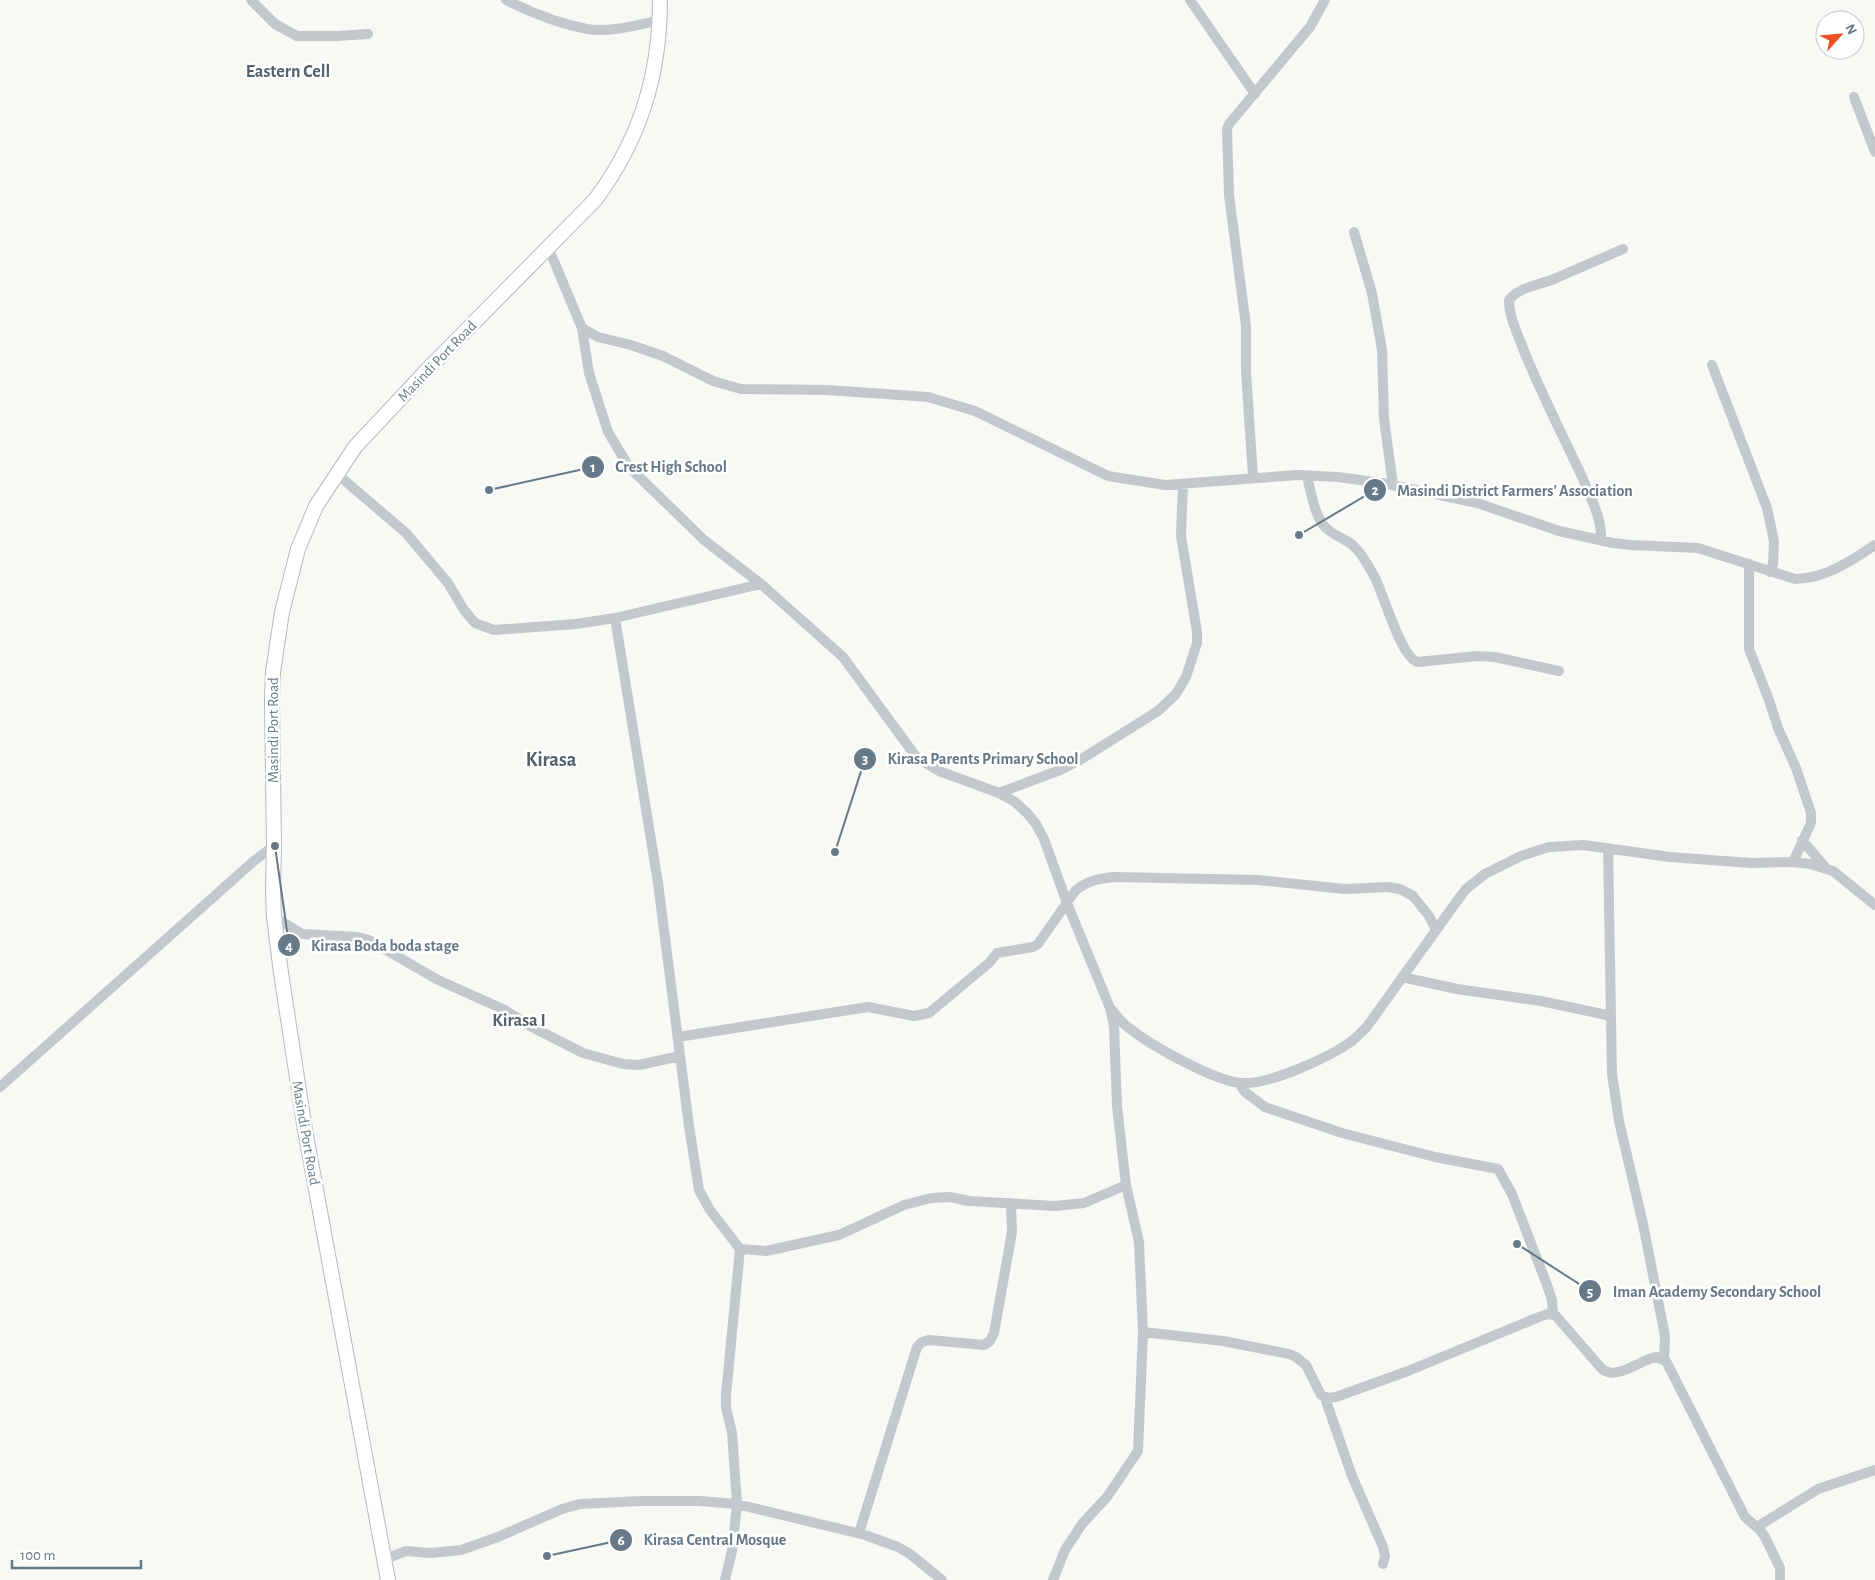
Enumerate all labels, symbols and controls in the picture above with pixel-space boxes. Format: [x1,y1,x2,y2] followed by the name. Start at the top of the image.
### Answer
[1815,10,1865,60] north arrow
[1842,22,1859,37] text: N
[246,63,330,81] district label: Eastern Cell
[395,318,480,405] street label: Masindi Port Road
[580,451,737,482] callout: Crest High School
[615,459,727,475] text: Crest High School
[590,460,596,475] text: 1
[1363,475,1643,506] callout: Masindi District Farmers' Association
[1371,483,1379,498] text: 2
[1397,483,1633,499] text: Masindi District Farmers' Association
[266,677,281,783] street label: Masindi Port Road
[853,743,1089,774] callout: Kirasa Parents Primary School
[526,750,577,770] district label: Kirasa
[887,751,1079,768] text: Kirasa Parents Primary School
[862,752,868,767] text: 3
[276,930,469,961] callout: Kirasa Boda boda stage
[311,938,459,954] text: Kirasa Boda boda stage
[285,939,293,954] text: 4
[492,1012,546,1030] district label: Kirasa I
[289,1080,322,1187] street label: Masindi Port Road
[1577,1276,1831,1307] callout: Iman Academy Secondary School
[1613,1284,1821,1301] text: Iman Academy Secondary School
[1587,1285,1593,1300] text: 5
[609,1524,797,1555] callout: Kirasa Central Mosque
[644,1532,787,1548] text: Kirasa Central Mosque
[617,1533,625,1548] text: 6
[12,1538,141,1570] scale bar
[20,1548,55,1563] text: 100 m

